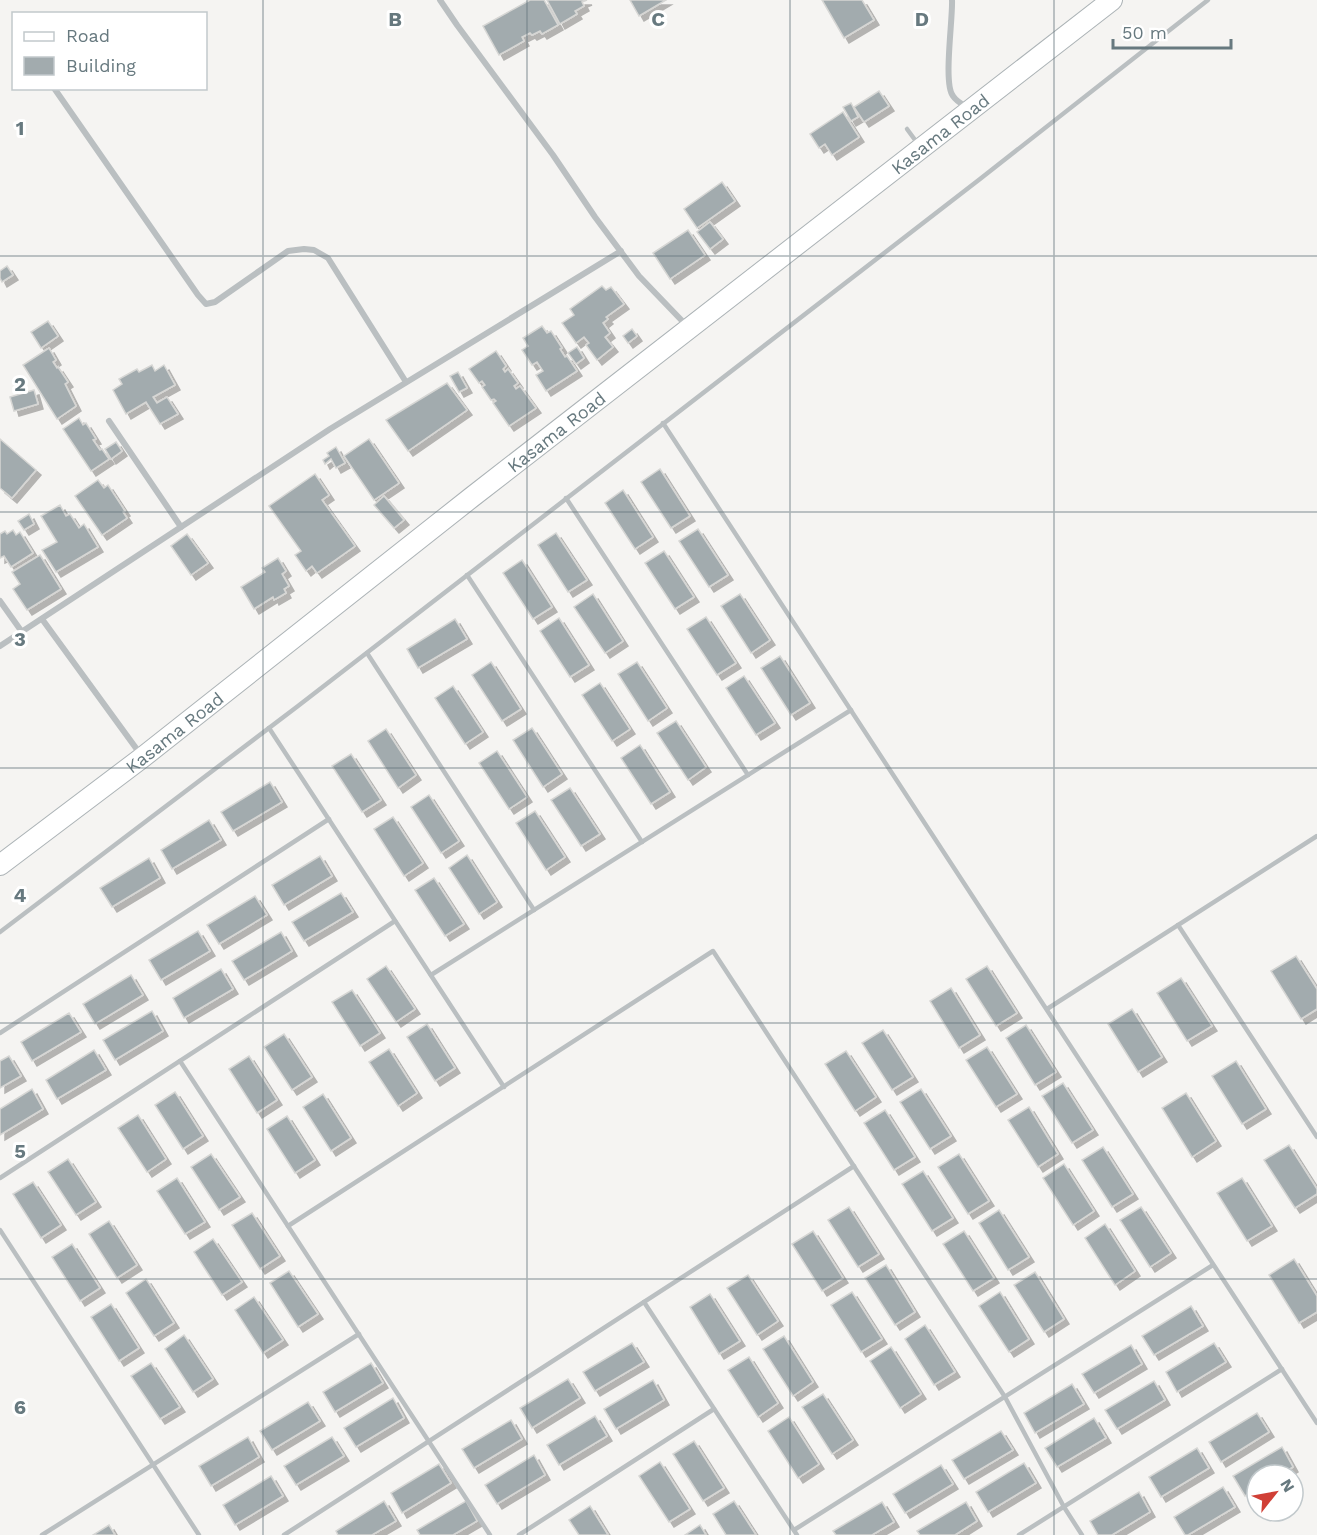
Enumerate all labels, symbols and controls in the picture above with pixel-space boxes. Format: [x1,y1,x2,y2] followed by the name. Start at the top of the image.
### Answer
[388,7,402,31] text: B
[651,7,665,31] text: C
[915,7,929,31] text: D
[12,12,207,90] legend
[1113,12,1232,50] scale bar
[1122,22,1167,43] text: 50 m
[66,25,110,46] text: Road
[66,55,136,76] text: Building
[887,89,993,178] street label: Kasama Road
[16,116,24,140] text: 1
[14,372,26,396] text: 2
[503,387,609,476] street label: Kasama Road
[14,627,26,651] text: 3
[121,687,227,777] street label: Kasama Road
[14,883,27,907] text: 4
[14,1139,26,1163] text: 5
[14,1395,26,1419] text: 6
[1245,1463,1305,1523] north arrow
[1276,1476,1299,1496] text: N

